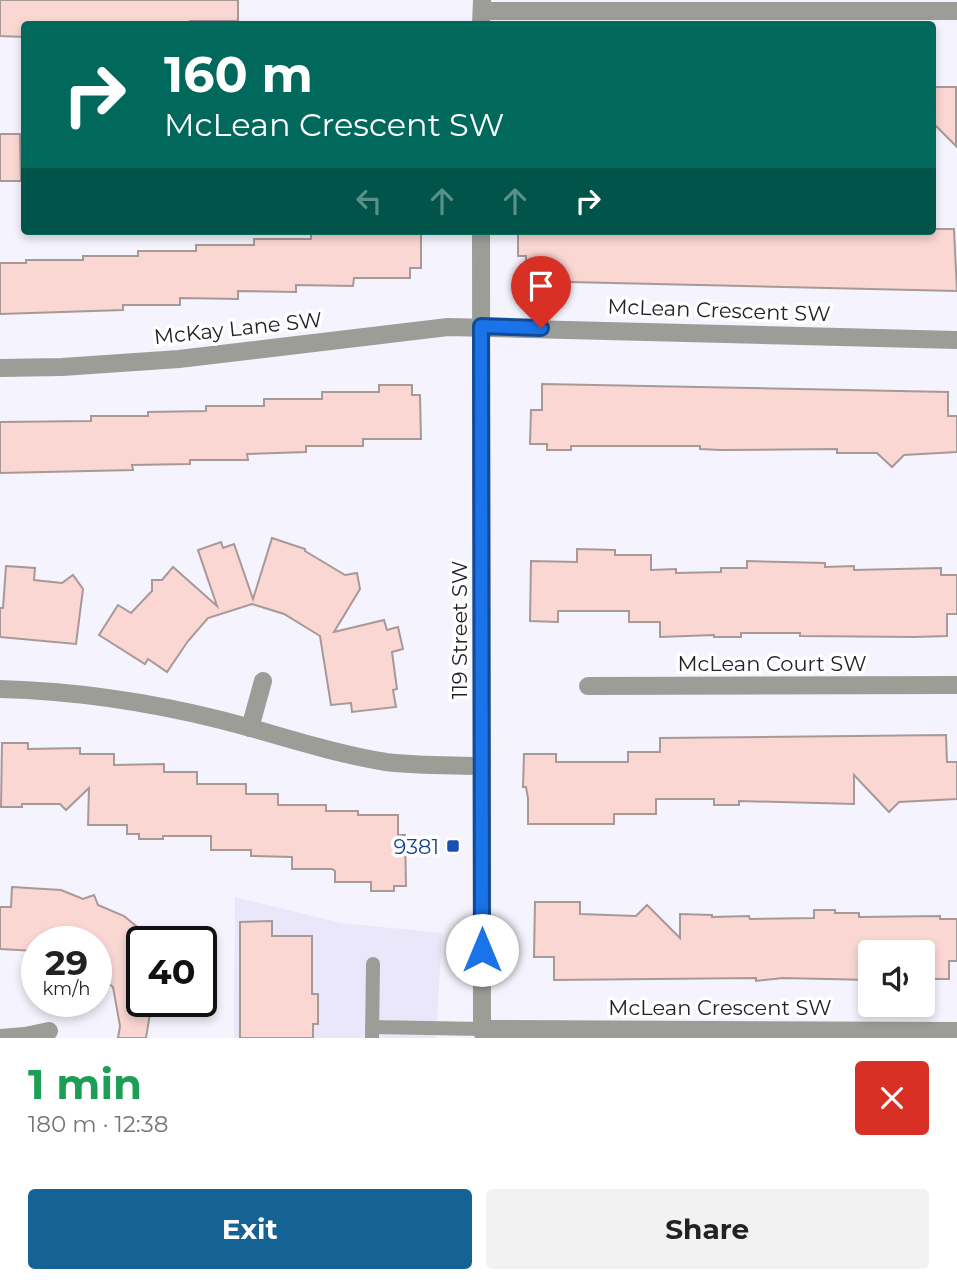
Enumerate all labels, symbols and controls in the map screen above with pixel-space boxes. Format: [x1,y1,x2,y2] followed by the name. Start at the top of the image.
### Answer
[164,45,313,104] text: 160 m
[49,49,140,140] icon: right
[164,105,504,144] text: McLean Crescent SW
[350,182,388,220] icon: left
[423,182,461,220] icon: ahead
[496,182,534,220] icon: ahead
[569,182,607,220] icon: right
[511,256,571,328] pin
[522,267,560,305] icon: arrive
[607,294,831,326] street label: McLean Crescent SW
[153,307,323,349] street label: McKay Lane SW
[447,561,472,699] street label: 119 Street SW
[677,651,867,676] street label: McLean Court SW
[394,834,439,859] place label: 9381
[445,838,461,854] marker: 9381
[445,913,519,987] position arrow
[126,926,217,1017] speed limit sign: 40
[858,940,935,1017] map controls
[858,940,935,1017] button: sound
[45,941,88,984] text: 29
[42,978,91,1000] text: km/h
[608,995,832,1020] street label: McLean Crescent SW
[28,1058,142,1110] text: 1 min
[855,1061,929,1135] button: close
[28,1110,168,1138] text: 180 m · 12:38
[28,1189,472,1269] button: Exit
[486,1189,929,1269] button: Share

